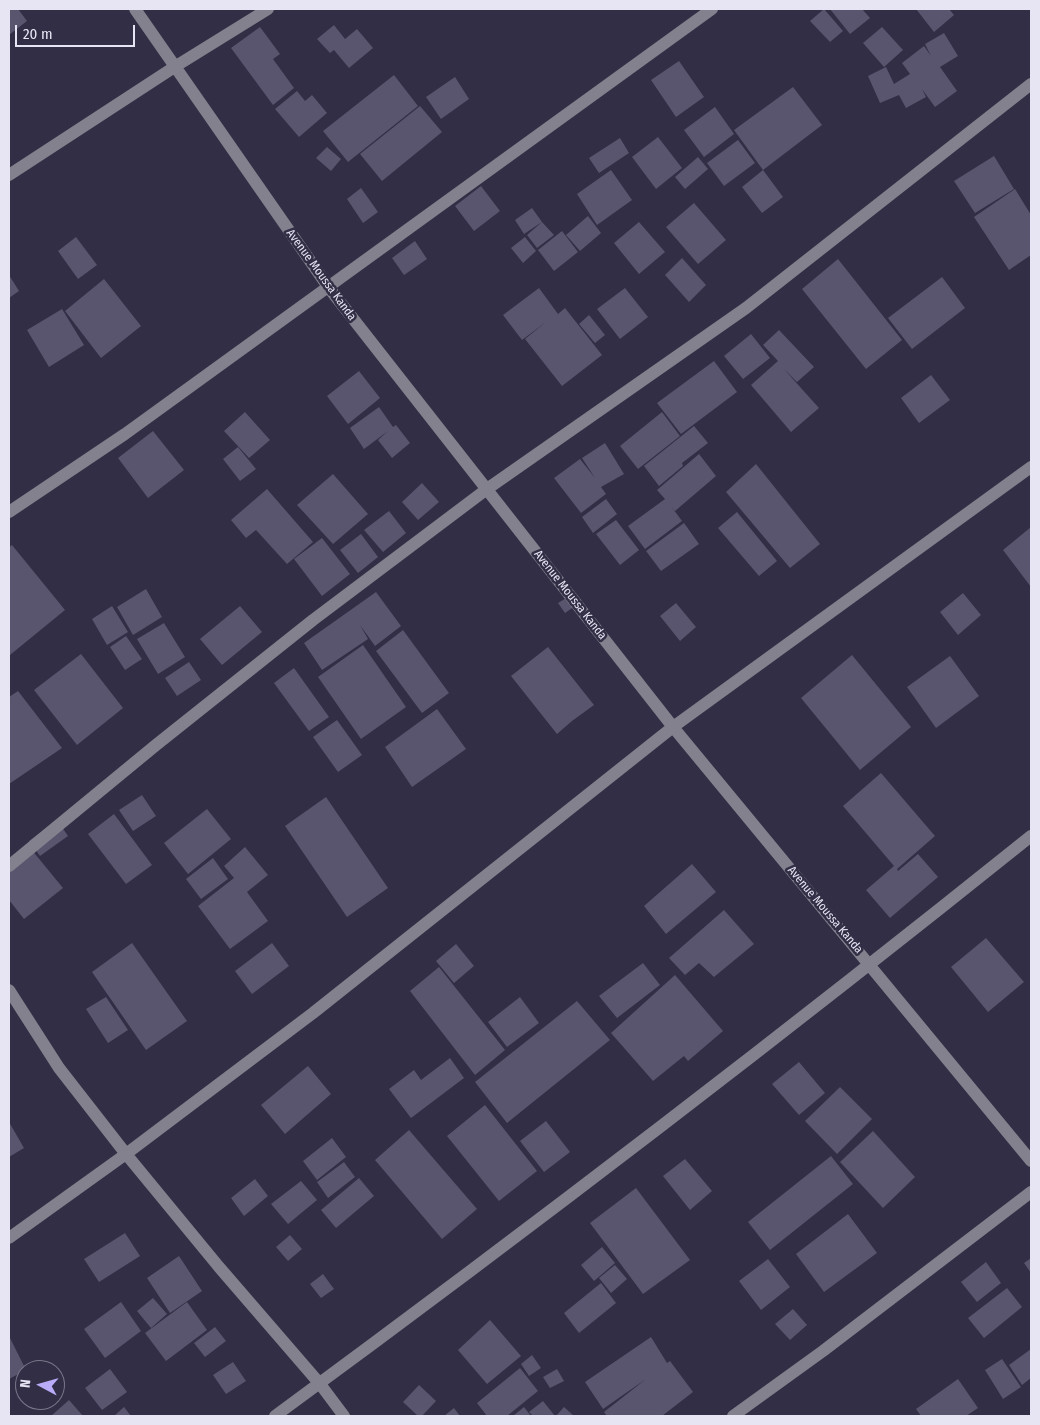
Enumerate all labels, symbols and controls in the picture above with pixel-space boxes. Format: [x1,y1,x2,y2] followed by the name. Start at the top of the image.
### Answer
[18,15,138,47] scale bar
[23,25,53,43] text: 20 m
[283,226,359,324] street label: Avenue Moussa Kanda
[531,547,609,643] street label: Avenue Moussa Kanda
[784,863,866,957] street label: Avenue Moussa Kanda
[15,1360,65,1410] north arrow
[17,1378,34,1389] text: N

